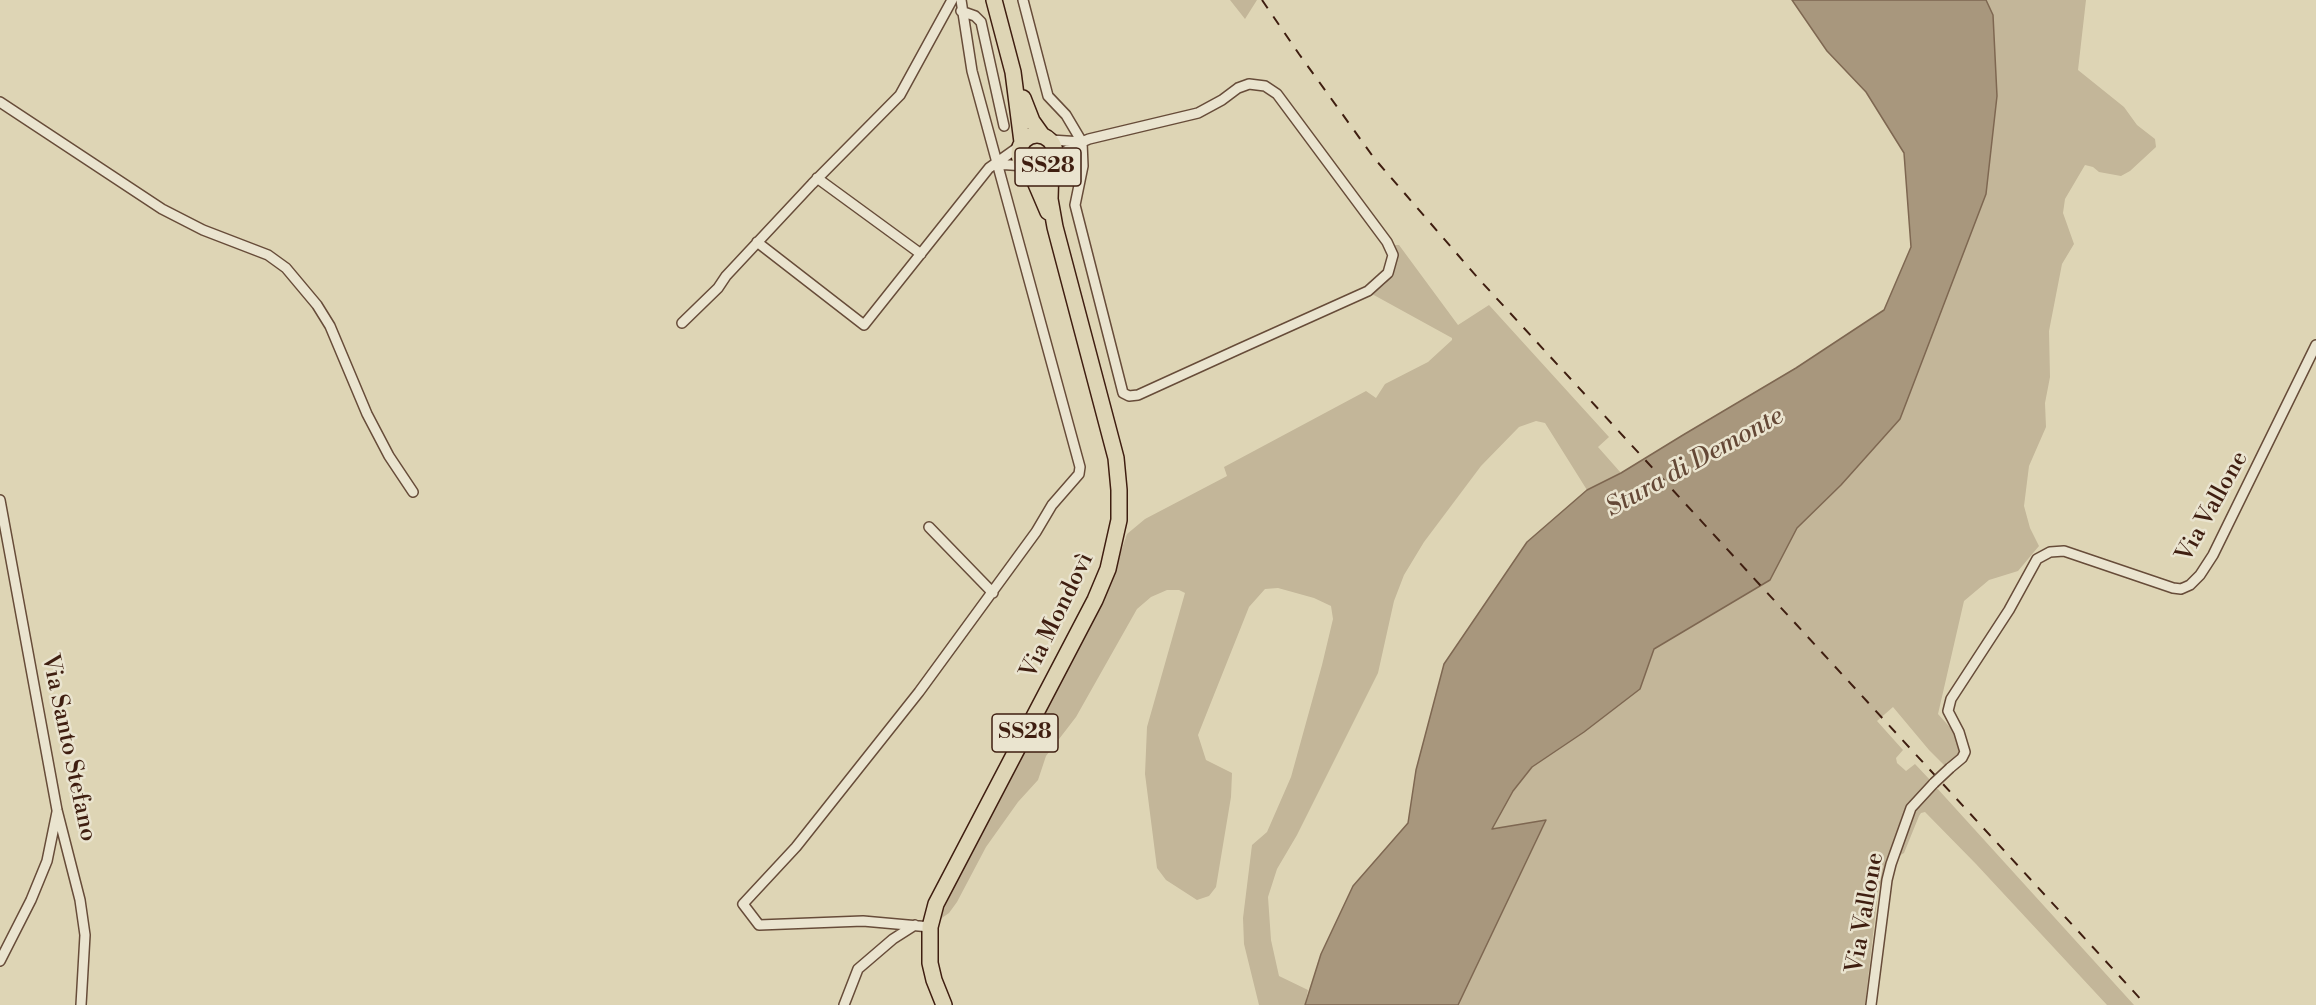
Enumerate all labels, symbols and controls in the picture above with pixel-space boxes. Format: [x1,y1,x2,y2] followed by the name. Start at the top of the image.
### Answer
[1015,148,1081,186] road number: SS28
[1601,401,1789,525] water label: Stura di Demonte
[2171,447,2255,567] street label: Via Vallone
[1015,548,1101,684] street label: Via Mondovì
[34,652,102,844] street label: Via Santo Stefano
[992,714,1058,752] road number: SS28
[1841,850,1891,976] street label: Via Vallone

